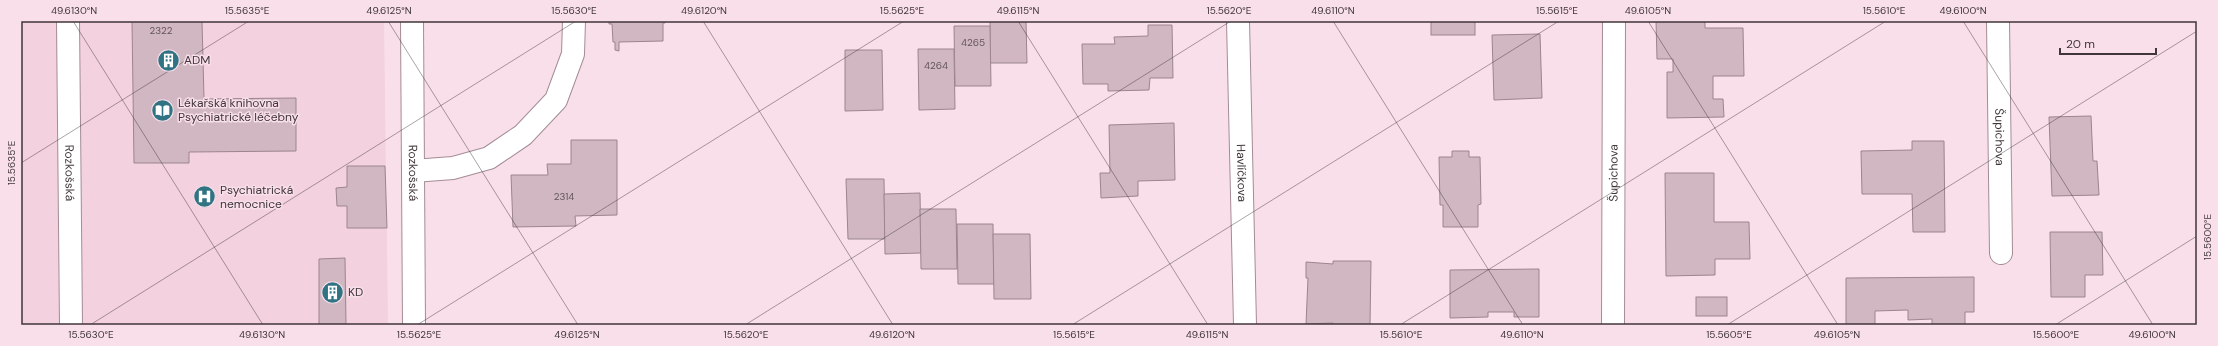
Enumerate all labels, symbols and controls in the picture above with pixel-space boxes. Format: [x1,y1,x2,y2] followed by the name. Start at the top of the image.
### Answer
[51,4,97,17] text: 49.6130°N
[225,4,270,17] text: 15.5635°E
[366,4,412,17] text: 49.6125°N
[551,4,597,17] text: 15.5630°E
[681,4,727,17] text: 49.6120°N
[880,4,924,17] text: 15.5625°E
[997,4,1039,17] text: 49.6115°N
[1207,4,1252,17] text: 15.5620°E
[1311,4,1355,17] text: 49.6110°N
[1536,4,1578,17] text: 15.5615°E
[1625,4,1671,17] text: 49.6105°N
[1863,4,1906,17] text: 15.5610°E
[1939,4,1987,17] text: 49.6100°N
[149,24,173,37] house number: 2322
[2060,30,2156,56] scale bar
[961,36,985,49] house number: 4265
[2066,36,2095,52] text: 20 m
[155,47,181,73] building icon: ADM
[184,52,210,68] place label: ADM
[924,59,948,72] house number: 4264
[178,95,299,125] place label: Lékařská knihovna Psychiatrické léčebny
[150,97,176,123] library icon: Lékařská knihovna Psychiatrické léčebny
[1991,108,2008,166] street label: Šupichova
[5,140,18,185] text: 15.5635°E
[1233,144,1250,202] street label: Havlíčkova
[1605,144,1622,202] street label: Šupichova
[61,145,78,201] street label: Rozkošská
[405,145,421,201] street label: Rozkošská
[220,182,293,212] place label: Psychiatrická nemocnice
[191,184,217,210] hospital icon: Psychiatrická nemocnice
[554,190,574,203] house number: 2314
[2201,213,2214,260] text: 15.5600°E
[319,279,345,305] building icon: KD
[348,284,363,300] place label: KD
[68,328,114,341] text: 15.5630°E
[239,328,285,341] text: 49.6130°N
[397,328,441,341] text: 15.5625°E
[554,328,600,341] text: 49.6125°N
[724,328,769,341] text: 15.5620°E
[869,328,915,341] text: 49.6120°N
[1053,328,1095,341] text: 15.5615°E
[1186,328,1228,341] text: 49.6115°N
[1380,328,1423,341] text: 15.5610°E
[1500,328,1544,341] text: 49.6110°N
[1706,328,1752,341] text: 15.5605°E
[1814,328,1860,341] text: 49.6105°N
[2033,328,2080,341] text: 15.5600°E
[2128,328,2176,341] text: 49.6100°N

